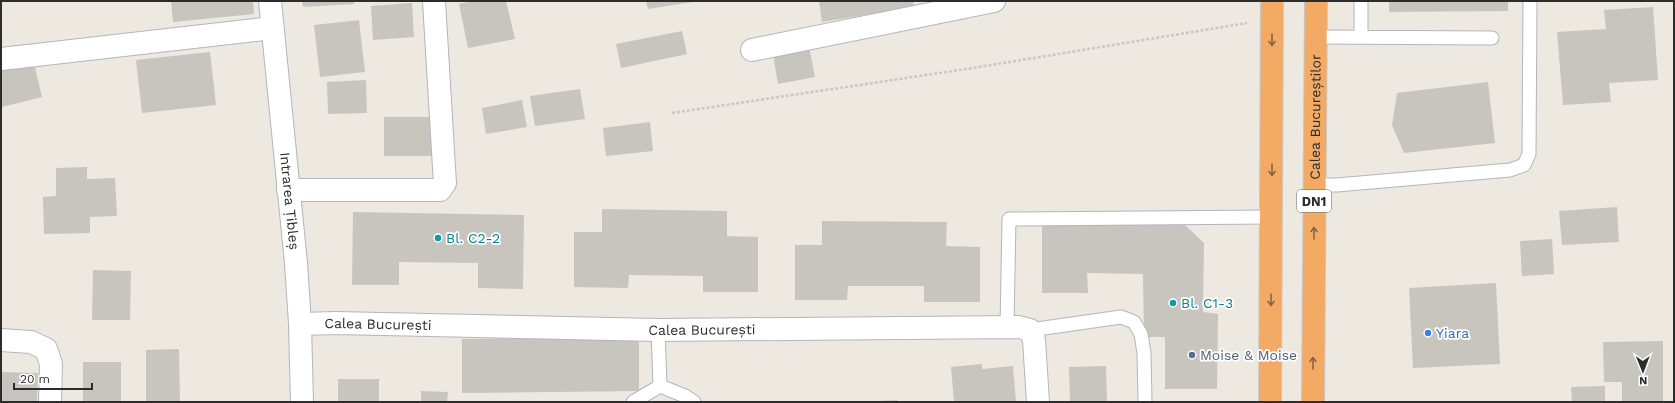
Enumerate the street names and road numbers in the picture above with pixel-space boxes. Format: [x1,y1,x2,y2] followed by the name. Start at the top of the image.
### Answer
[1307,54,1324,180] street label: Calea Bucureștilor
[277,151,303,251] street label: Intrarea Țibleș
[1297,190,1331,212] road number: DN1
[324,315,432,334] street label: Calea București
[648,321,756,338] street label: Calea București

